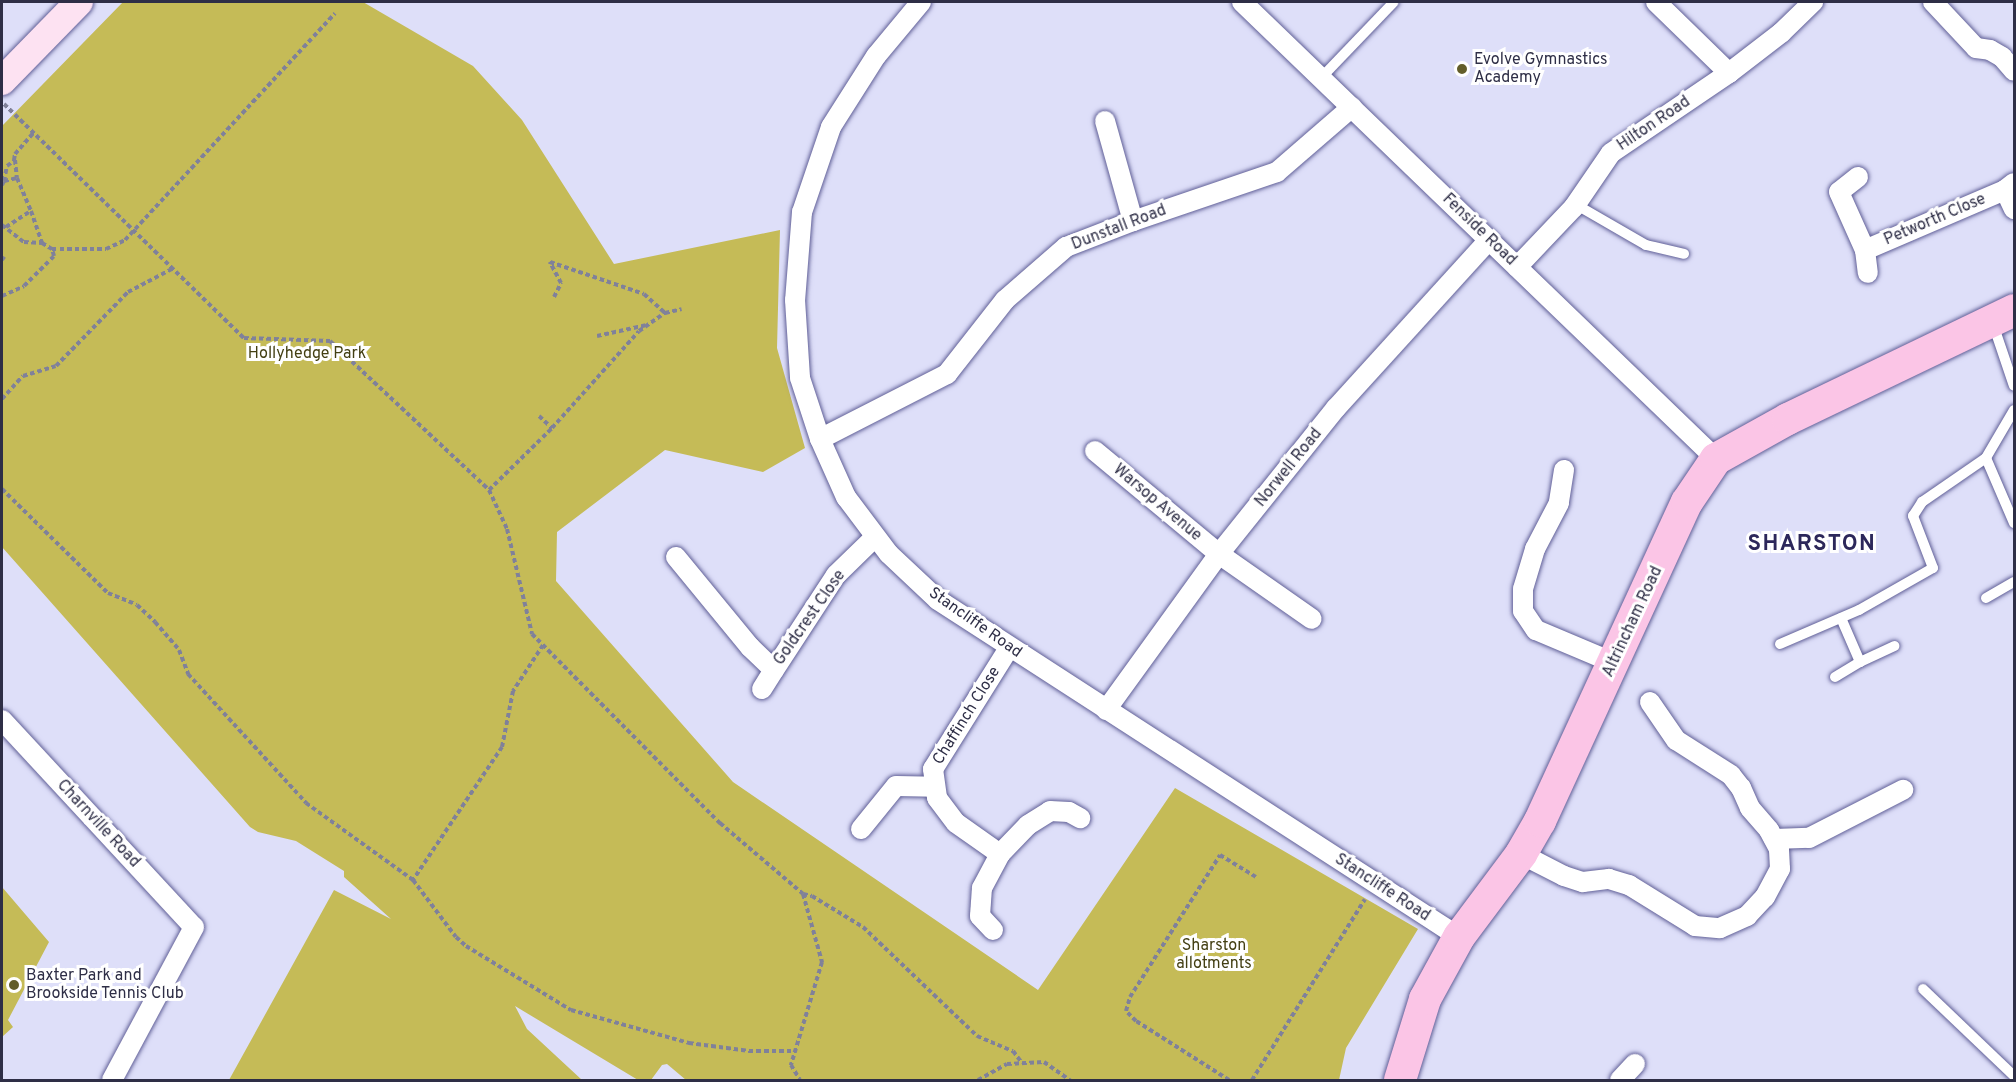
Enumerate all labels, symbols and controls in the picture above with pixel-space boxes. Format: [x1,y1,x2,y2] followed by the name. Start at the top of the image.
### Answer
[1474,50,1608,88] place label: Evolve Gymnastics Academy
[1455,62,1469,76] marker: Evolve Gymnastics Academy
[1614,93,1694,155] street label: Hilton Road
[1438,190,1520,270] street label: Fenside Road
[1881,190,1989,250] street label: Petworth Close
[1069,201,1169,255] street label: Dunstall Road
[248,344,366,364] park label: Hollyhedge Park
[1251,425,1327,511] street label: Norwell Road
[1109,460,1205,546] street label: Warsop Avenue
[1748,532,1876,558] district label: SHARSTON
[1599,564,1667,680] street label: Altrincham Road
[770,567,850,669] street label: Goldcrest Close
[925,584,1025,662] street label: Stancliffe Road
[929,663,1005,769] street label: Chaffinch Close
[52,776,144,872] street label: Charnville Road
[1331,850,1433,926] street label: Stancliffe Road
[1176,936,1252,974] park label: Sharston allotments
[26,966,184,1004] place label: Baxter Park and Brookside Tennis Club
[7,978,21,992] marker: Baxter Park and Brookside Tennis Club

